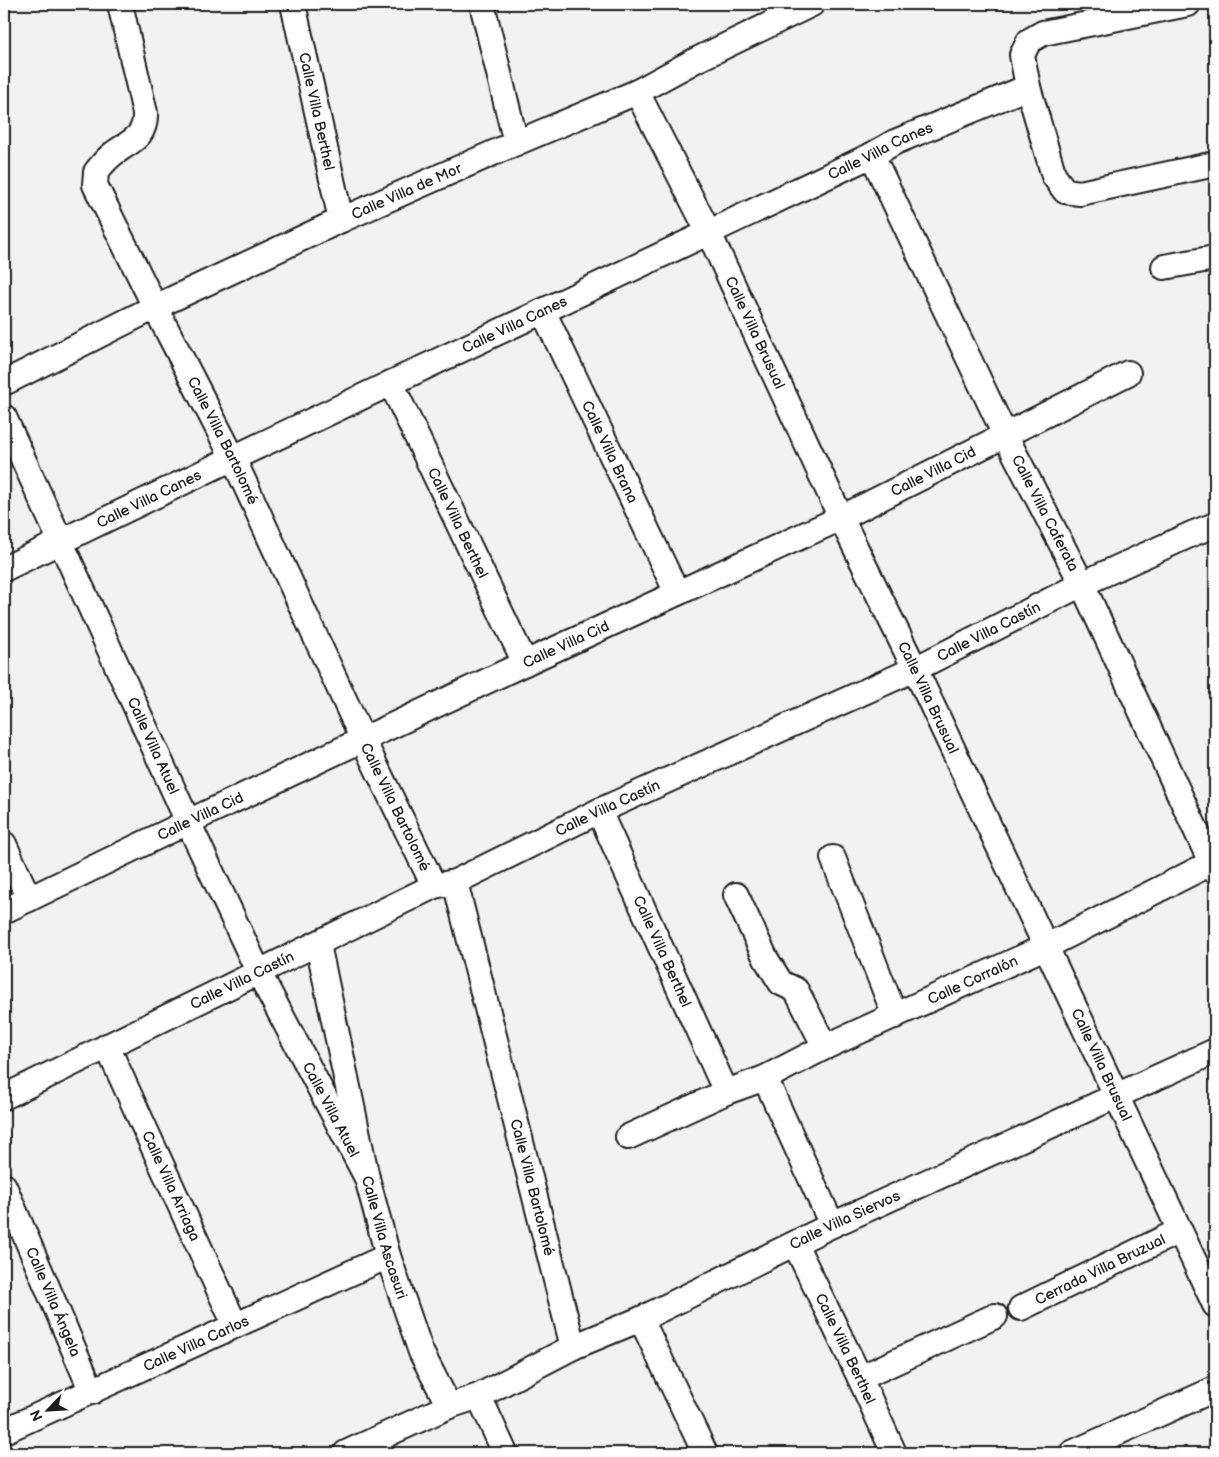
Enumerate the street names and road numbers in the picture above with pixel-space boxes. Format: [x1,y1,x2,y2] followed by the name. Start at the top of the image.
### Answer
[295,51,339,172] street label: Calle Villa Berthel
[825,118,936,184] street label: Calle Villa Canes
[348,158,465,224] street label: Calle Villa de Mor
[721,273,789,392] street label: Calle Villa Brusual
[459,291,571,358] street label: Calle Villa Canes
[183,373,263,508] street label: Calle Villa Bartolomé
[578,398,642,506] street label: Calle Villa Brana
[887,442,979,501] street label: Calle Villa Cid
[1007,452,1083,575] street label: Calle Villa Caferata
[423,464,492,581] street label: Calle Villa Berthel
[93,465,205,532] street label: Calle Villa Canes
[934,597,1044,666] street label: Calle Villa Castín
[520,616,612,672] street label: Calle Villa Cid
[893,638,963,757] street label: Calle Villa Brusual
[123,694,184,797] street label: Calle Villa Atuel
[356,740,435,874] street label: Calle Villa Bartolomé
[552,775,663,841] street label: Calle Villa Castín
[154,788,246,845] street label: Calle Villa Cid
[629,893,696,1010] street label: Calle Villa Berthel
[187,947,297,1014] street label: Calle Villa Castín
[924,951,1021,1009] street label: Calle Corralón
[1067,1005,1136,1124] street label: Calle Villa Brusual
[298,1059,364,1160] street label: Calle Villa Atuel
[506,1117,559,1258] street label: Calle Villa Bartolomé
[138,1128,205,1244] street label: Calle Villa Arriaga
[357,1174,412,1302] street label: Calle Villa Ascasuri
[786,1186,904,1254] street label: Calle Villa Siervos
[1032,1230,1168,1309] street label: Cerrada Villa Bruzual
[22,1244,85,1360] street label: Calle Villa Ángela
[811,1290,880,1407] street label: Calle Villa Berthel
[140,1311,252,1376] street label: Calle Villa Carlos

